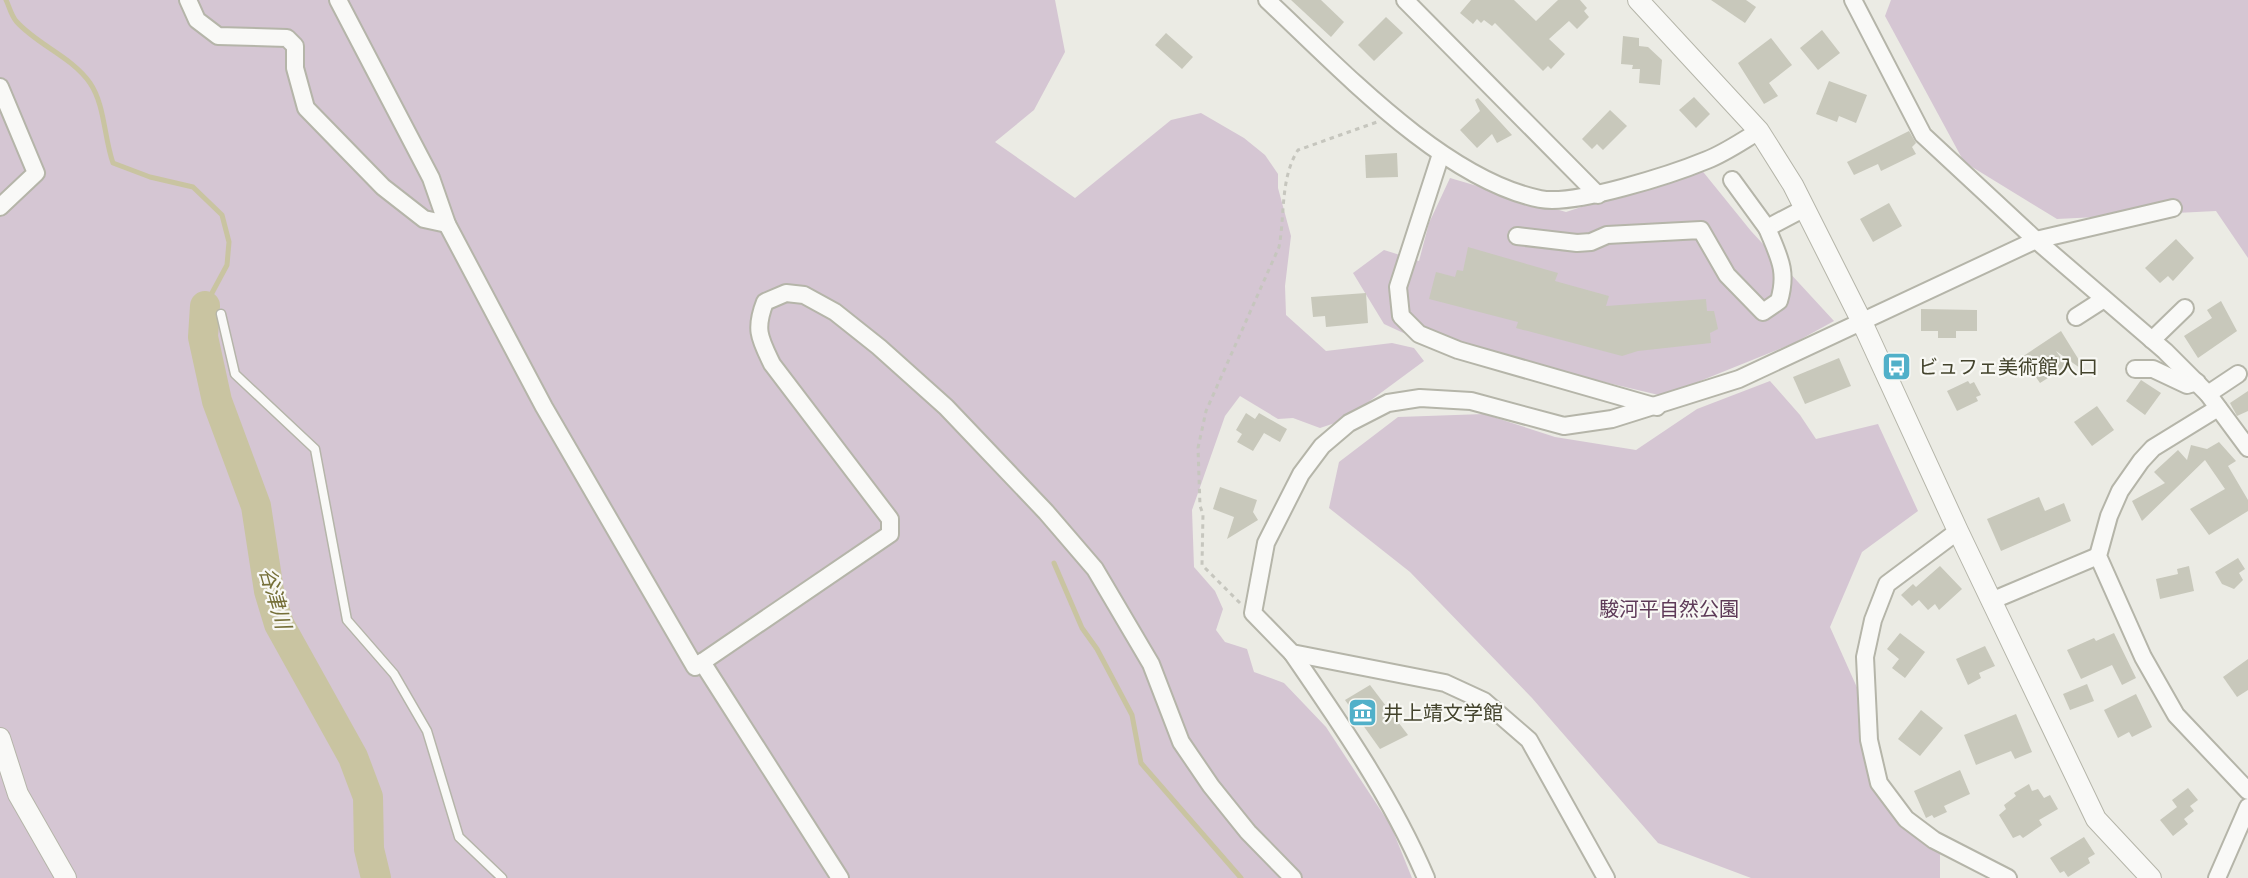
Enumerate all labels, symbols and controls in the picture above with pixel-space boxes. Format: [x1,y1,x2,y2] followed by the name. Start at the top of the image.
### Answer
[1881,351,1913,383] bus stop icon: ビュフェ美術館入口
[1918,355,2098,378] place label: ビュフェ美術館入口
[256,564,297,633] water label: 谷津川
[1599,597,1739,620] park label: 駿河平自然公園
[1346,697,1378,729] museum icon: 井上靖文学館
[1383,701,1503,724] place label: 井上靖文学館

